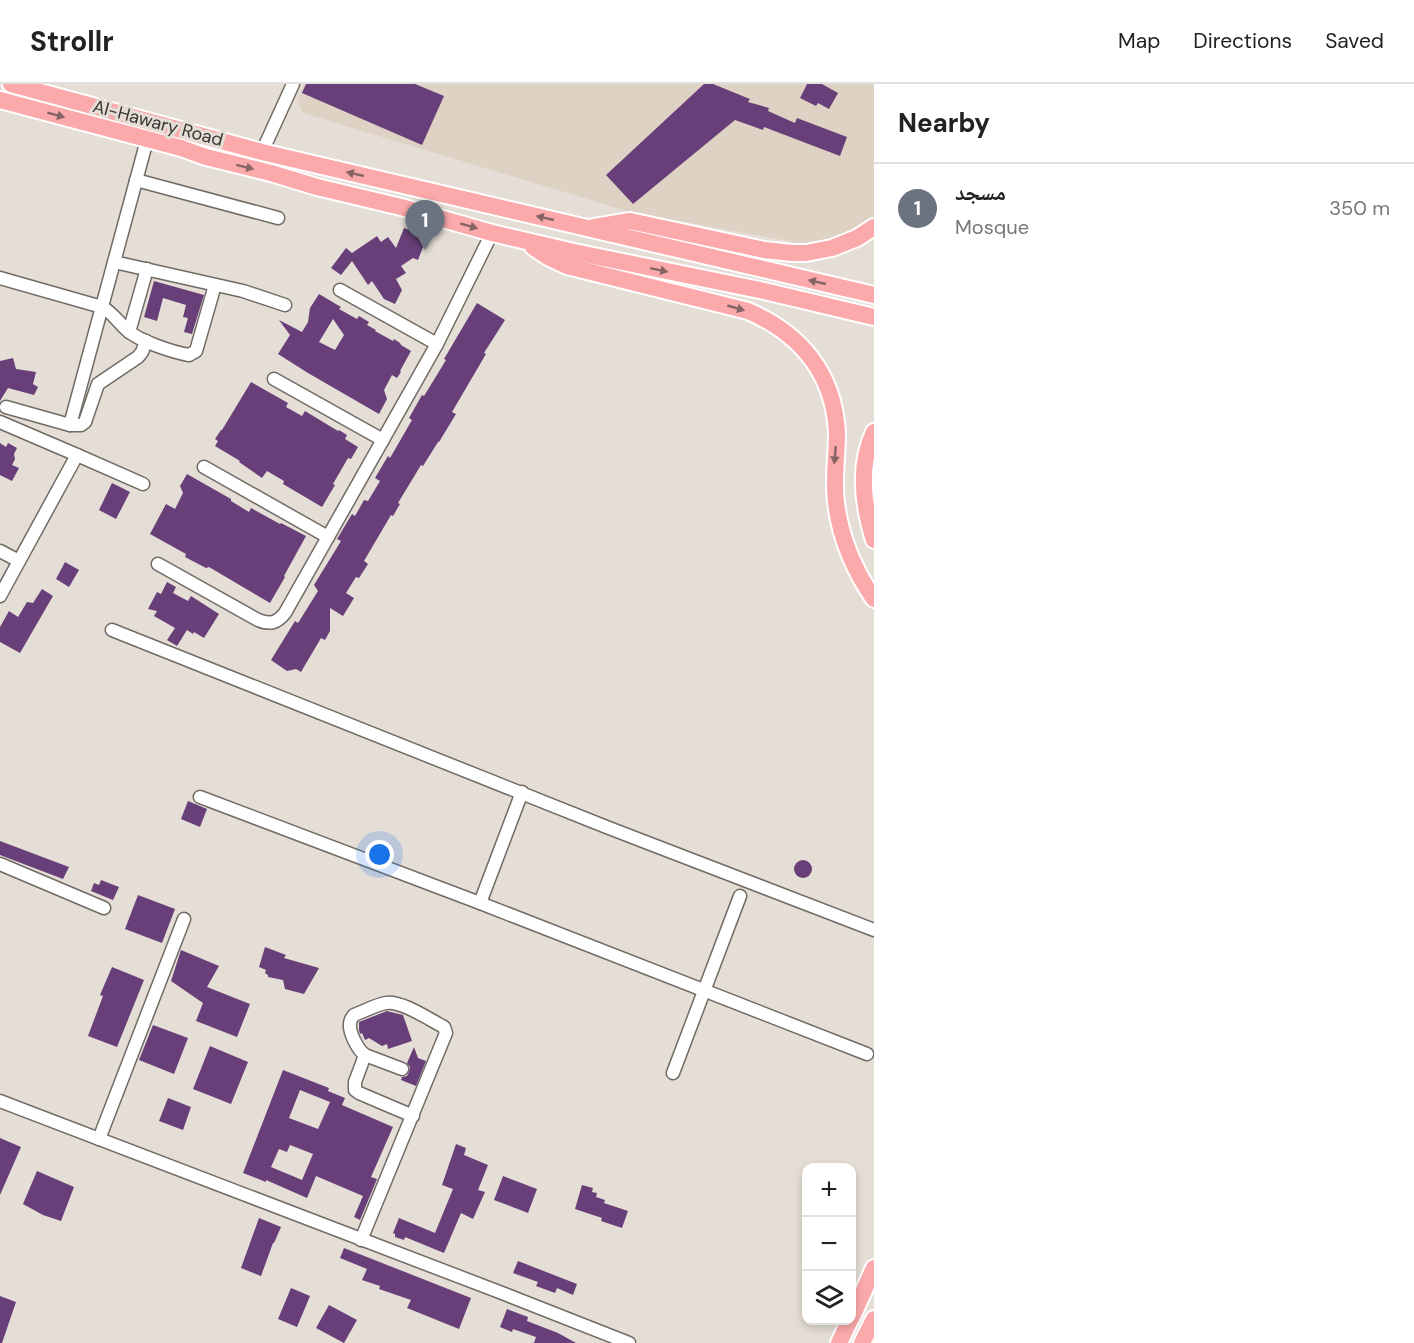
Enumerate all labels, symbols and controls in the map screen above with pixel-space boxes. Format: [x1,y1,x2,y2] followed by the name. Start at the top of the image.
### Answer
[30,23,114,60] text: Strollr
[1118,27,1160,55] text: Map
[1193,27,1292,55] text: Directions
[1325,27,1384,55] text: Saved
[90,94,226,152] street label: Al-Hawary Road
[898,106,990,140] text: Nearby
[48,111,66,120] one-way arrow
[235,162,254,172] one-way arrow
[346,168,365,178] one-way arrow
[955,178,1006,207] text: مسجد
[914,195,921,221] text: 1
[1329,195,1390,221] text: 350 m
[406,200,444,250] pin: 1
[536,213,555,223] one-way arrow
[955,214,1029,240] text: Mosque
[460,222,478,231] one-way arrow
[650,266,669,275] one-way arrow
[808,276,826,286] one-way arrow
[727,304,745,313] one-way arrow
[831,446,840,465] one-way arrow
[365,840,394,869] your location
[802,1163,856,1325] map controls
[802,1163,856,1217] button: +
[802,1217,856,1271] button: −
[802,1271,856,1325] button: layers

